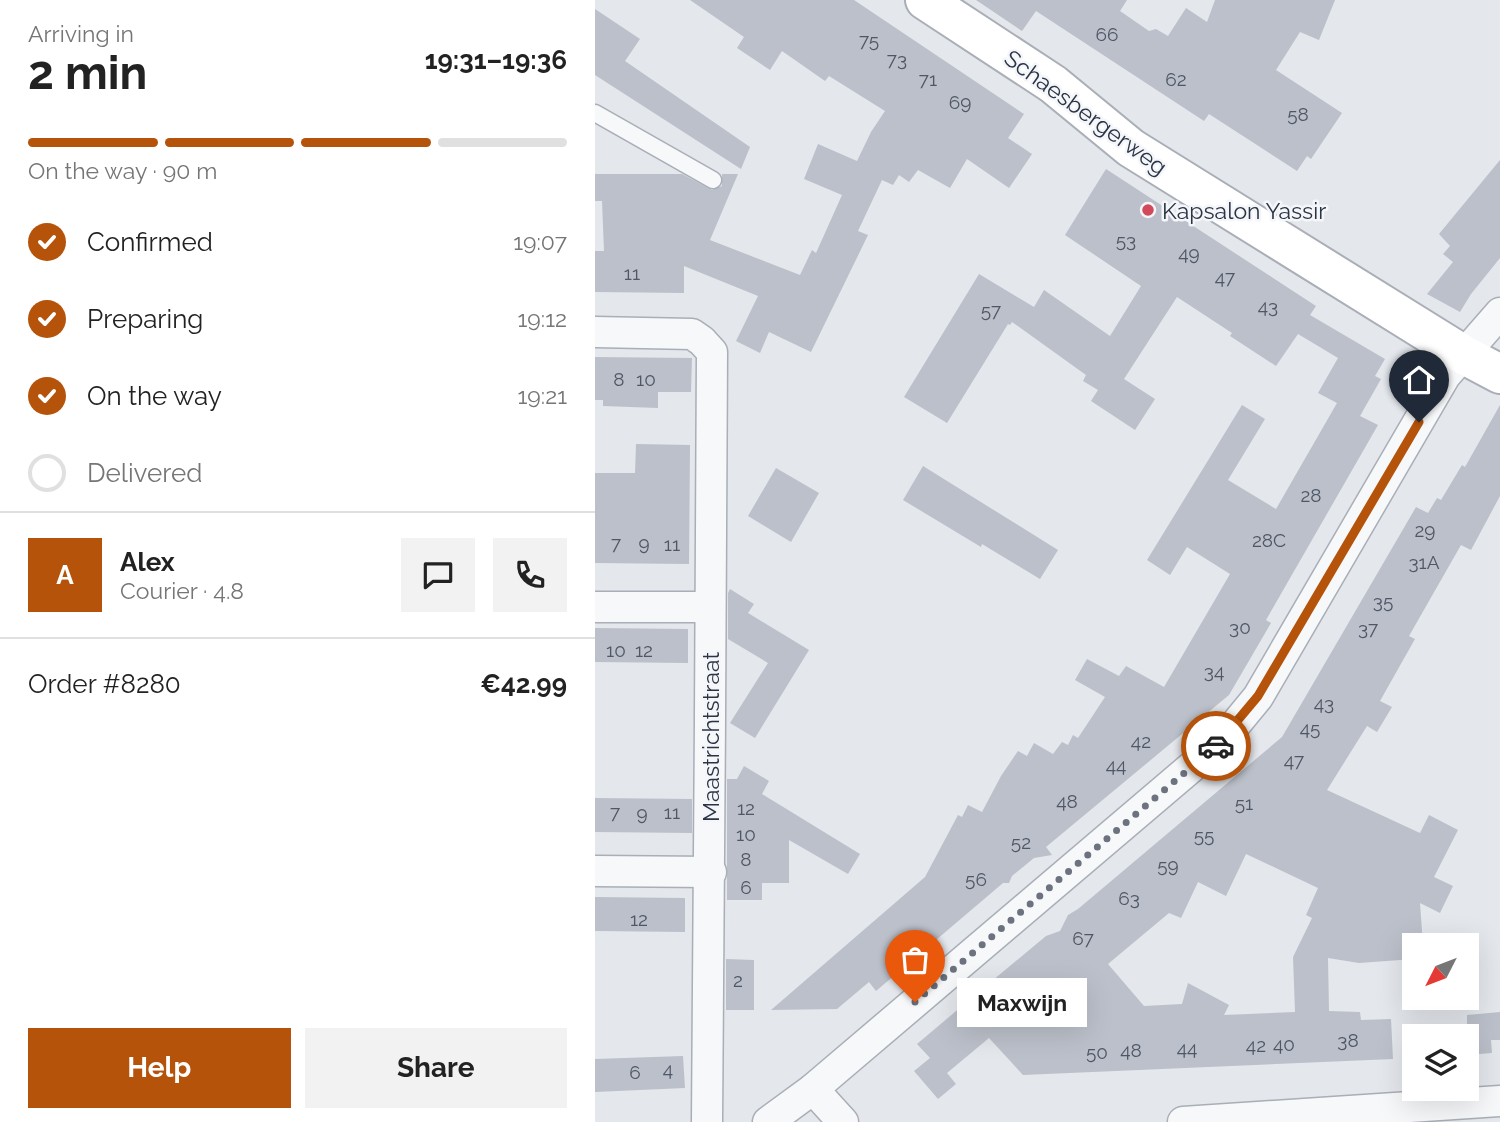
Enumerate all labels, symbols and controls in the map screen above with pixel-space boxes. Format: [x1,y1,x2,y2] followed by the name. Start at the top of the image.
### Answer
[28,20,134,47] text: Arriving in
[1096,23,1118,45] house number: 66
[859,29,879,51] house number: 75
[999,44,1173,180] street label: Schaesbergerweg
[425,45,567,75] text: 19:31–19:36
[28,46,147,100] text: 2 min
[887,48,907,70] house number: 73
[919,68,937,90] house number: 71
[1165,68,1187,90] house number: 62
[949,91,971,113] house number: 69
[1287,103,1309,125] house number: 58
[28,157,217,184] text: On the way · 90 m
[1162,197,1326,224] place label: Kapsalon Yassir
[1140,202,1156,218] marker: Kapsalon Yassir
[28,223,66,261] icon: check
[87,227,213,257] text: Confirmed
[513,228,567,255] text: 19:07
[1116,229,1136,251] house number: 53
[1178,242,1200,264] house number: 49
[624,262,640,284] house number: 11
[1215,266,1235,288] house number: 47
[1258,295,1278,317] house number: 43
[981,299,1001,321] house number: 57
[28,300,66,338] icon: check
[87,304,203,334] text: Preparing
[518,305,567,332] text: 19:12
[1389,350,1449,422] pin
[1400,361,1438,399] icon: home
[613,368,625,390] house number: 8
[636,368,656,390] house number: 10
[28,377,66,415] icon: check
[87,381,222,411] text: On the way
[518,382,567,409] text: 19:21
[87,458,202,488] text: Delivered
[1300,484,1322,506] house number: 28
[1414,519,1436,541] house number: 29
[1252,529,1286,551] house number: 28C
[611,532,621,554] house number: 7
[638,532,650,554] house number: 9
[664,533,680,555] house number: 11
[401,538,475,612] button: chat
[493,538,567,612] button: phone
[120,547,175,577] text: Alex
[1408,551,1440,573] house number: 31A
[56,560,74,590] text: A
[120,577,244,604] text: Courier · 4.8
[1373,590,1393,612] house number: 35
[1229,616,1251,638] house number: 30
[1358,617,1378,639] house number: 37
[606,639,626,661] house number: 10
[635,639,653,661] house number: 12
[697,652,724,822] street label: Maastrichtstraat
[1204,660,1224,682] house number: 34
[28,669,181,699] text: Order #8280
[480,669,567,699] text: €42.99
[1314,692,1334,714] house number: 43
[1181,711,1251,781] courier
[1300,717,1320,739] house number: 45
[1197,727,1235,765] icon: car
[1131,730,1151,752] house number: 42
[1284,749,1304,771] house number: 47
[1106,754,1126,776] house number: 44
[1056,790,1078,812] house number: 48
[1235,792,1253,814] house number: 51
[737,797,755,819] house number: 12
[610,801,620,823] house number: 7
[664,801,680,823] house number: 11
[636,802,648,824] house number: 9
[736,823,756,845] house number: 10
[1194,824,1214,846] house number: 55
[1011,831,1031,853] house number: 52
[740,848,752,870] house number: 8
[1157,854,1179,876] house number: 59
[965,868,987,890] house number: 56
[740,876,752,898] house number: 6
[1118,887,1140,909] house number: 63
[630,908,648,930] house number: 12
[1072,927,1094,949] house number: 67
[885,930,945,1002] pin
[1402,933,1479,1010] north arrow
[1402,933,1479,1101] map controls
[896,941,934,979] icon: bag
[733,969,743,991] house number: 2
[957,978,1087,1026] callout: Maxwijn
[977,989,1067,1016] text: Maxwijn
[1402,1024,1479,1101] button: layers
[28,1028,291,1108] button: Help
[305,1028,567,1108] button: Share
[1337,1029,1359,1051] house number: 38
[1273,1033,1295,1055] house number: 40
[1246,1034,1266,1056] house number: 42
[1177,1037,1197,1059] house number: 44
[1120,1039,1142,1061] house number: 48
[1086,1041,1108,1063] house number: 50
[663,1058,673,1080] house number: 4
[629,1061,641,1083] house number: 6

